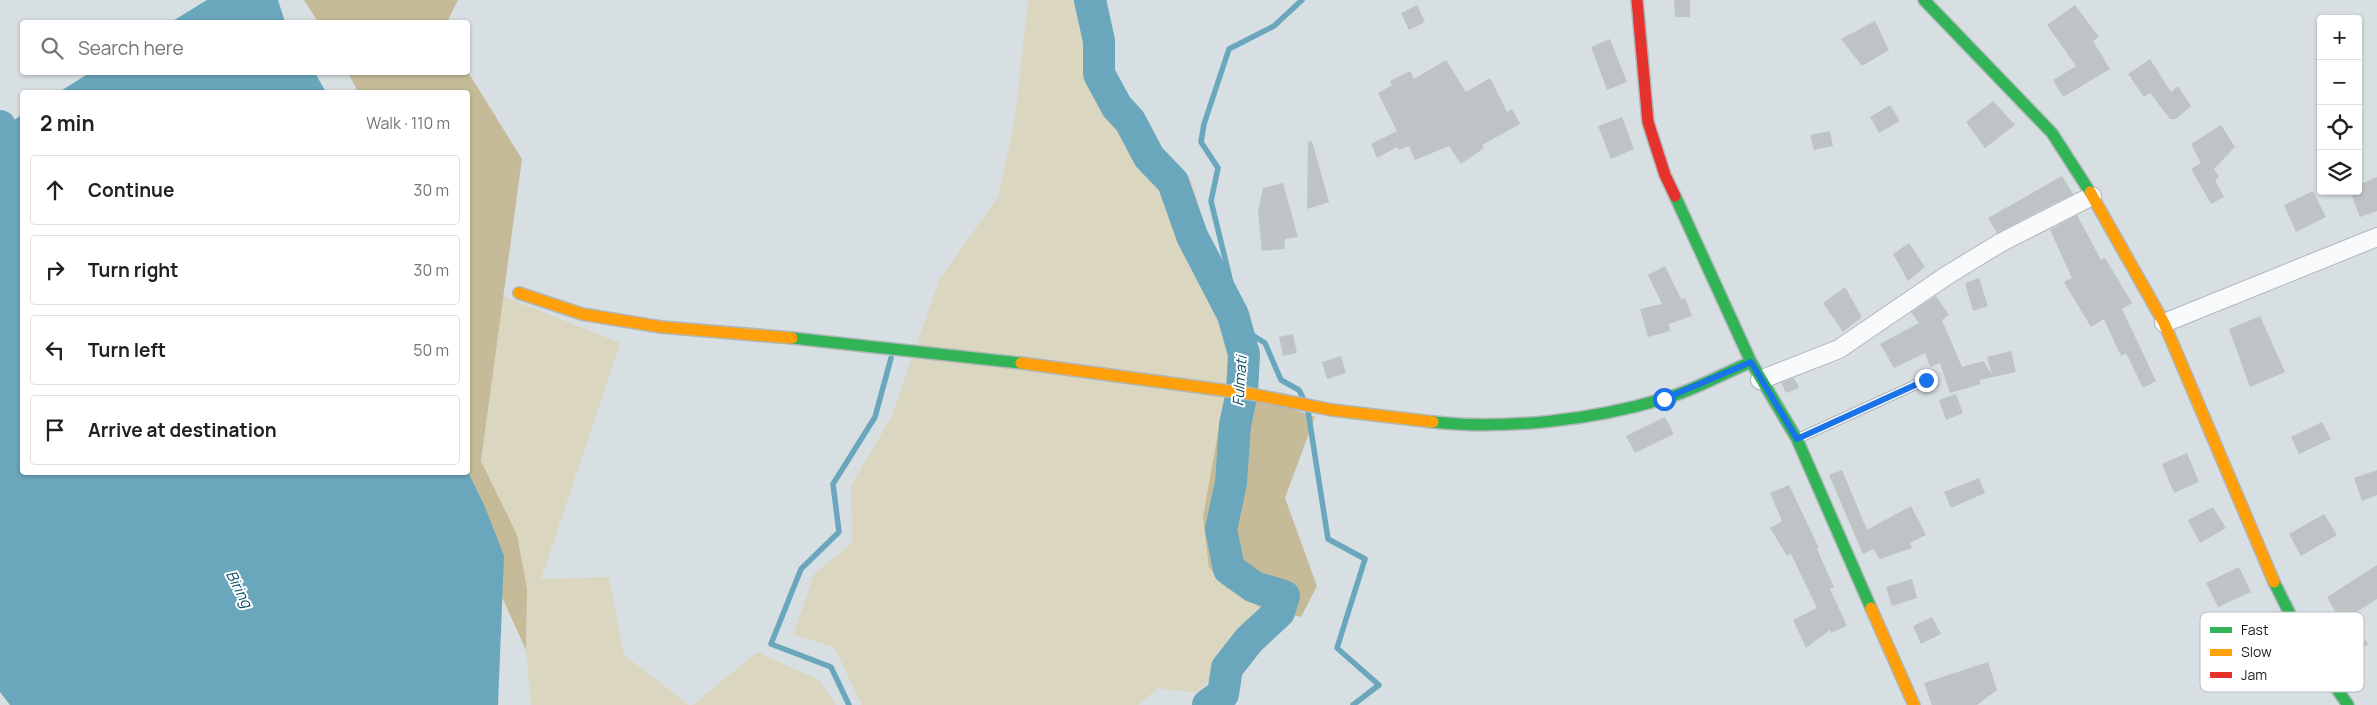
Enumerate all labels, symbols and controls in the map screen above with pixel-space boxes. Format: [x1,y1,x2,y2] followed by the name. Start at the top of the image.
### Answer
[2317,15,2362,195] map controls
[2317,15,2362,60] button: +
[20,20,470,75] search box
[38,34,66,62] icon: search
[78,35,184,61] text: Search here
[2317,60,2362,105] button: −
[2317,105,2362,150] button: locate
[40,109,95,137] text: 2 min
[366,112,450,134] text: Walk · 110 m
[2317,150,2362,195] button: layers
[41,176,69,204] icon: ahead
[88,177,174,203] text: Continue
[414,179,449,201] text: 30 m
[41,256,69,284] icon: right
[88,257,178,283] text: Turn right
[414,259,449,281] text: 30 m
[41,336,69,364] icon: left
[88,337,166,363] text: Turn left
[413,339,449,361] text: 50 m
[1227,353,1252,407] water label: Fulmati
[1915,369,1938,392] route end
[1653,388,1676,411] route start
[41,416,69,444] icon: arrive
[88,417,277,443] text: Arrive at destination
[221,566,258,612] water label: Biring
[2200,612,2364,692] legend
[2241,620,2269,639] text: Fast
[2241,642,2272,661] text: Slow
[2241,665,2267,684] text: Jam

